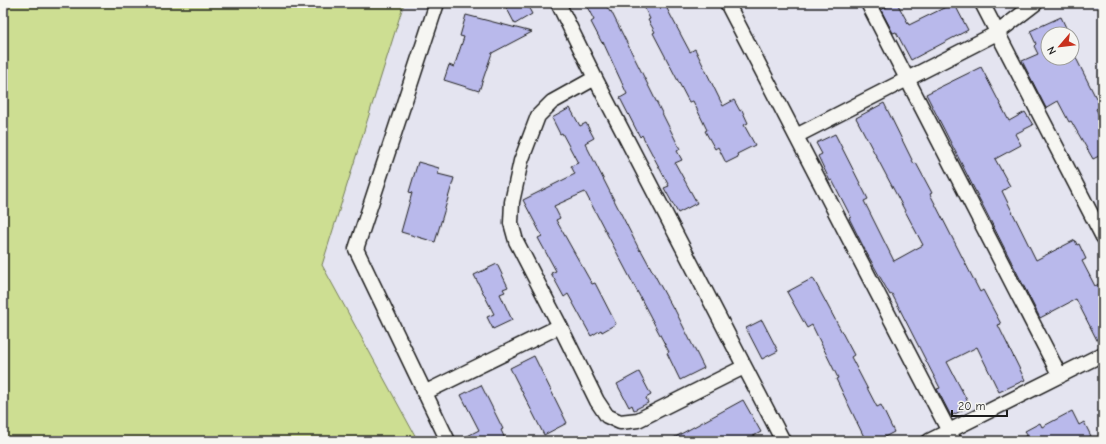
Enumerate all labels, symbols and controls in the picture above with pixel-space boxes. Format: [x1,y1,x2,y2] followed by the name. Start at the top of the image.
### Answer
[1040,26,1080,66] north arrow
[1044,44,1059,57] text: N
[952,392,1007,418] scale bar
[958,399,986,413] text: 20 m

